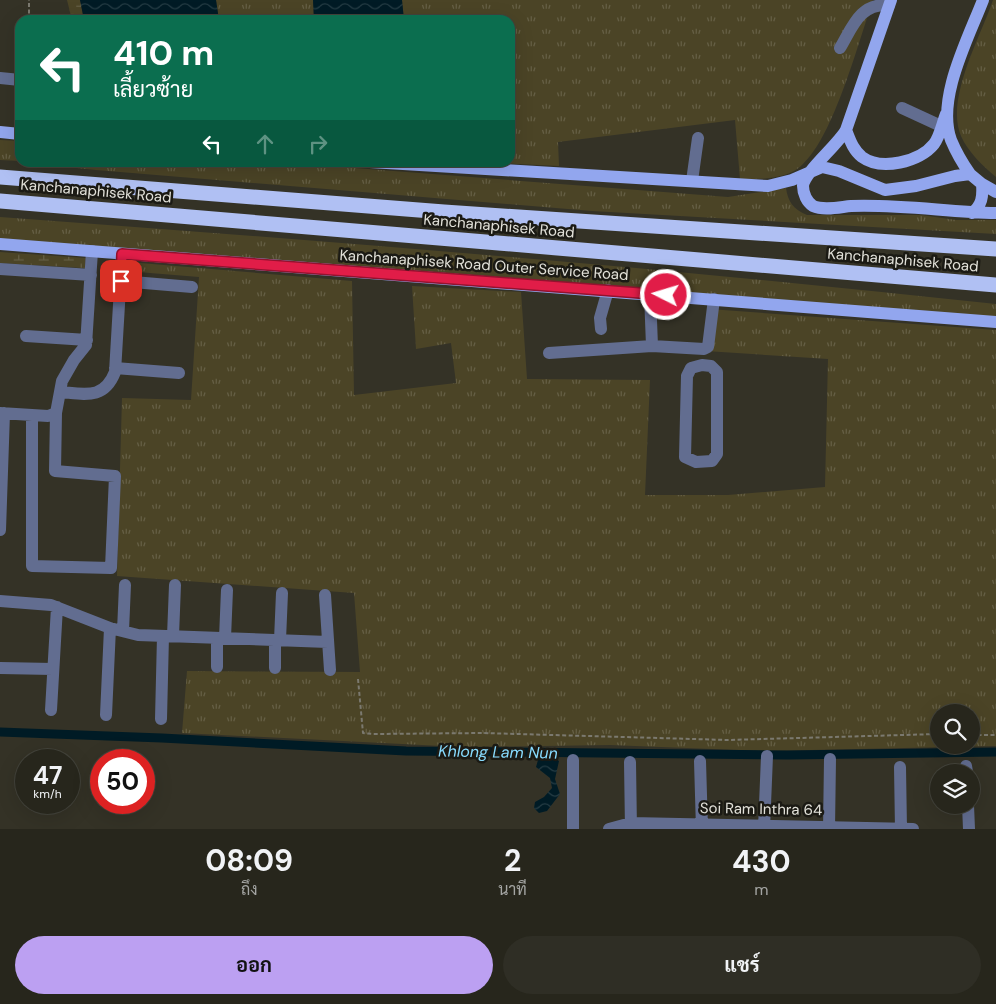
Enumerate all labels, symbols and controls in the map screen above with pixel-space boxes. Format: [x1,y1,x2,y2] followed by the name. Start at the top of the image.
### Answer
[113,30,214,76] text: 410 m
[30,35,95,100] icon: left
[113,75,193,104] text: เลี้ยวซ้าย
[198,130,226,158] icon: left
[251,130,279,158] icon: ahead
[304,130,332,158] icon: right
[20,174,172,208] street label: Kanchanaphisek Road
[423,209,575,243] street label: Kanchanaphisek Road
[827,243,979,277] street label: Kanchanaphisek Road
[339,245,629,285] street label: Kanchanaphisek Road Outer Service Road
[100,260,142,302] pin
[107,267,135,295] icon: arrive
[639,268,691,320] position arrow
[930,704,980,814] map controls
[930,704,980,754] button: search
[438,740,558,764] water label: Khlong Lam Nun
[90,749,155,814] speed limit sign: 50
[33,759,62,792] text: 47
[930,764,980,814] button: layers
[33,786,62,802] text: km/h
[700,798,822,820] street label: Soi Ram Inthra 64
[205,841,293,880] text: 08:09
[504,841,521,880] text: 2
[732,842,791,881] text: 430
[241,879,257,900] text: ถึง
[498,879,527,900] text: นาที
[754,879,769,900] text: m
[15,936,493,994] button: ออก
[503,936,981,994] button: แชร์

